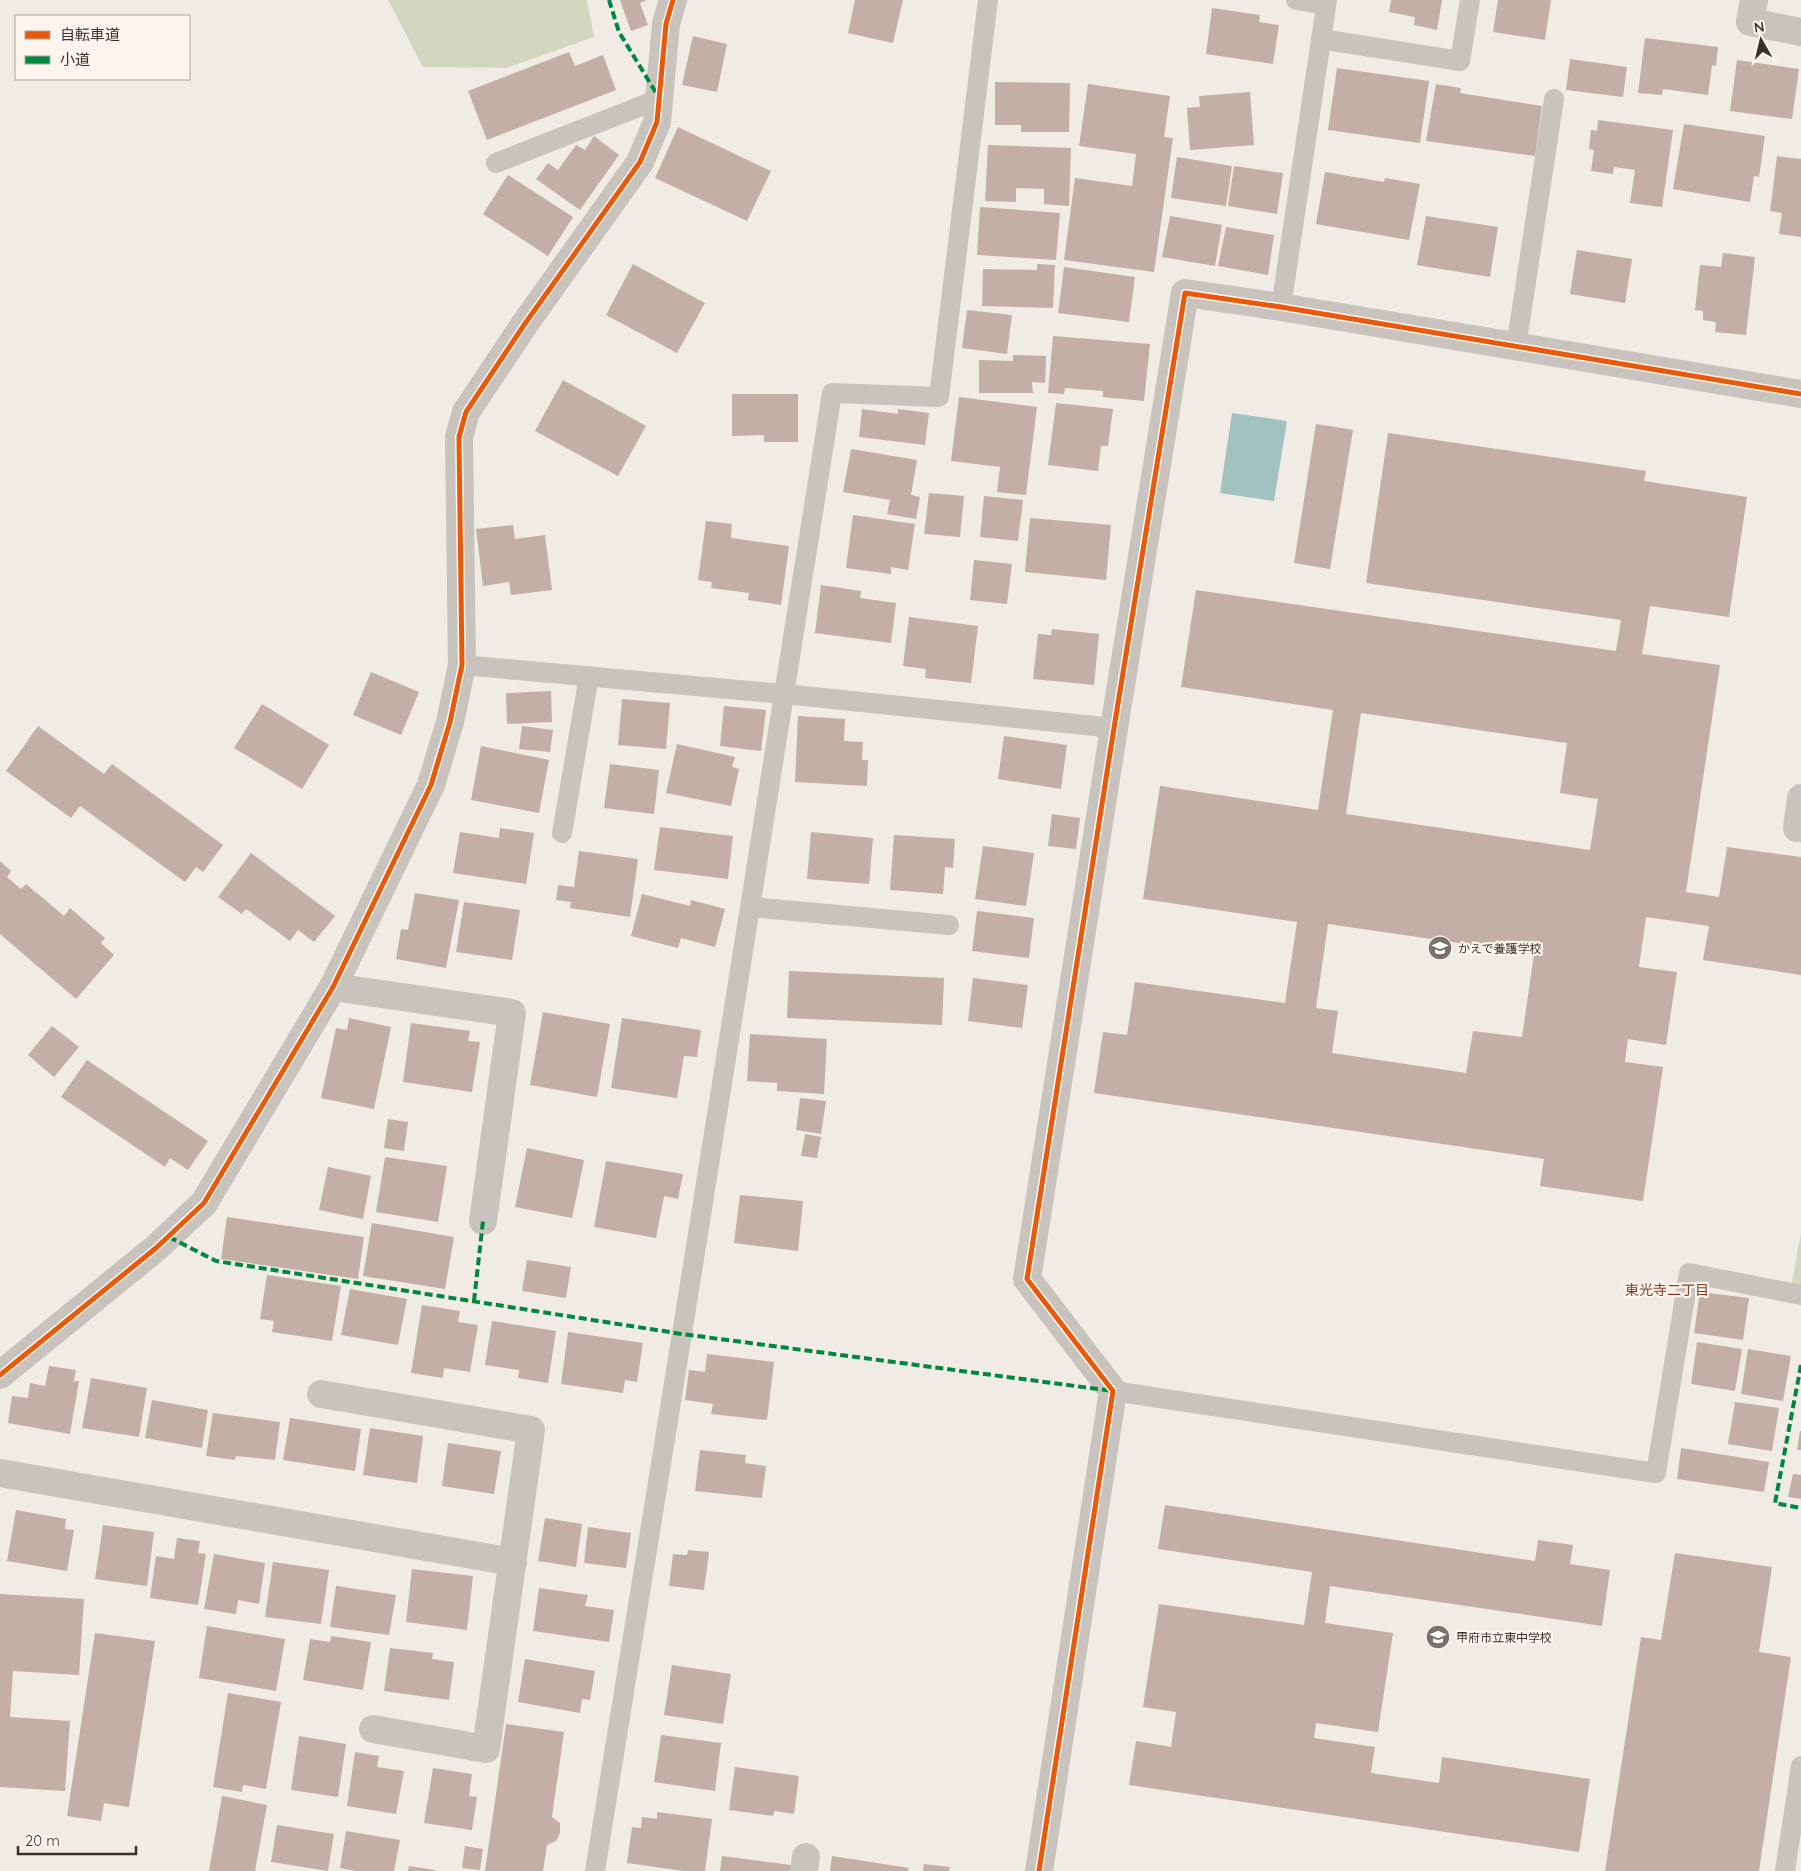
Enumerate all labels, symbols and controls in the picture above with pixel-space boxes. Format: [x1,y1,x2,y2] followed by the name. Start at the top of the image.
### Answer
[15,15,190,80] legend
[1736,15,1786,65] north arrow
[1753,17,1766,37] text: N
[60,25,120,44] text: 自転車道
[60,50,90,69] text: 小道
[1427,935,1453,961] school or university icon: かえで養護学校
[1458,941,1542,956] place label: かえで養護学校
[1625,1281,1709,1299] district label: 東光寺二丁目
[1425,1624,1451,1650] school or university icon: 甲府市立東中学校
[1456,1630,1552,1645] place label: 甲府市立東中学校
[18,1824,135,1856] scale bar
[25,1831,60,1850] text: 20 m

